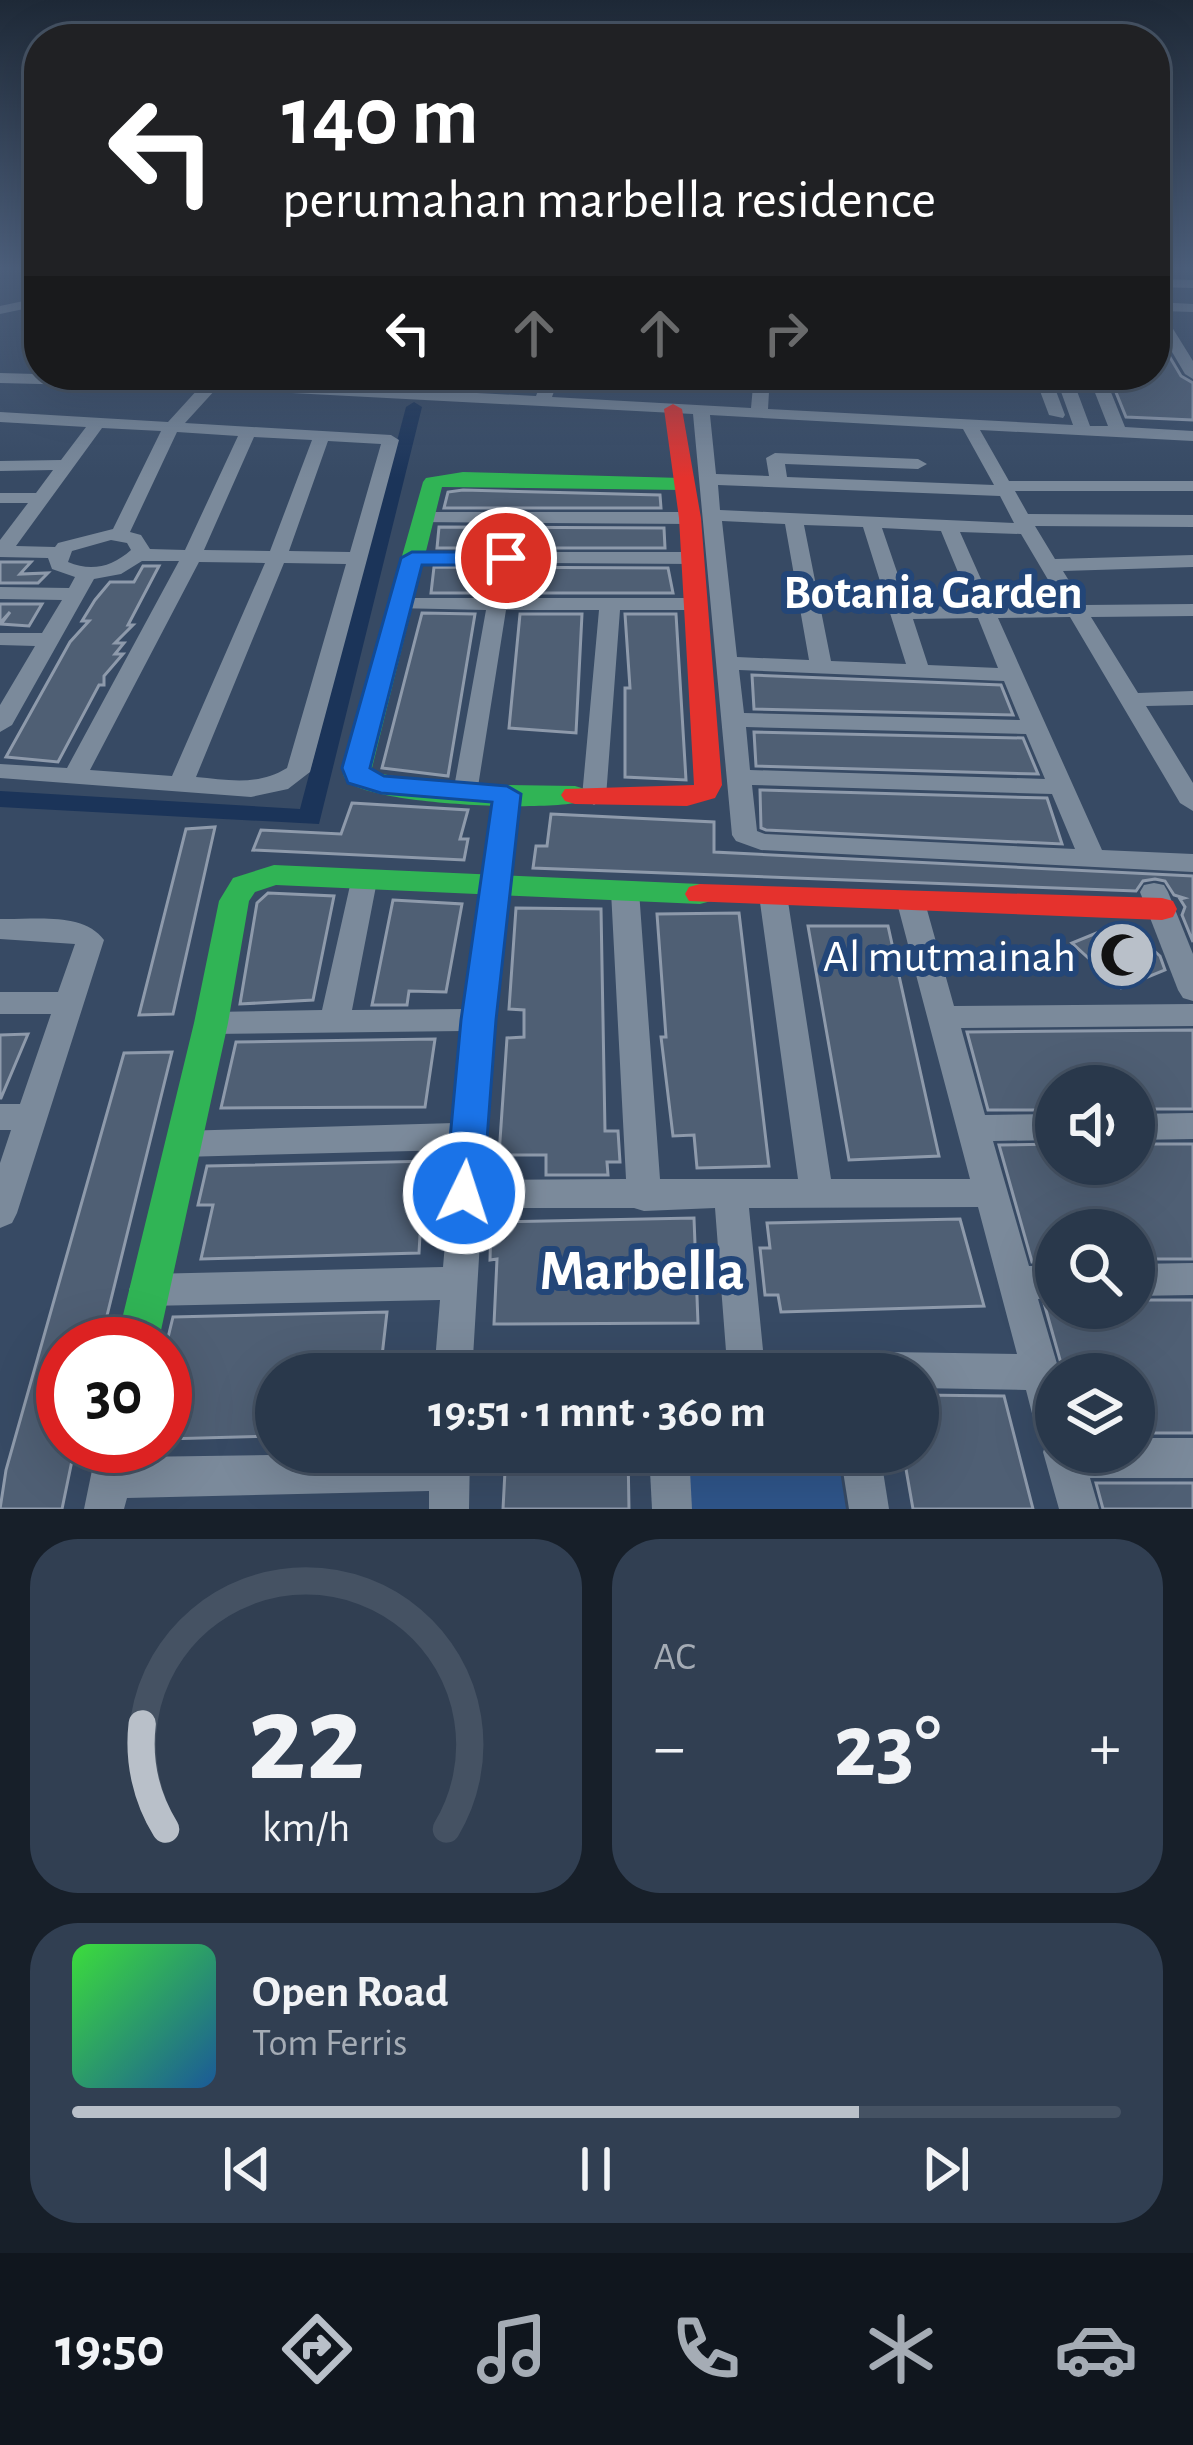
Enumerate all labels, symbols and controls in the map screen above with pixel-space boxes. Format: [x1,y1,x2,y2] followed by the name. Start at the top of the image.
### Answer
[84,72,240,228] icon: left
[282,76,479,160] text: 140 m
[282,174,936,228] text: perumahan marbella residence
[375,300,441,366] icon: left
[501,300,567,366] icon: ahead
[627,300,693,366] icon: ahead
[753,300,819,366] icon: right
[455,507,557,609] pin
[473,525,539,591] icon: arrive
[783,570,1083,618] district label: Botania Garden
[1087,920,1157,990] mosque icon: Al mutmainah
[823,935,1076,980] place label: Al mutmainah
[1035,1065,1155,1473] map controls
[1035,1065,1155,1185] button: sound
[401,1130,527,1256] position arrow
[1035,1209,1155,1329] button: search
[539,1243,745,1300] district label: Marbella
[36,1317,192,1473] speed limit sign: 30
[1035,1353,1155,1473] button: layers
[428,1390,766,1435] text: 19:51 · 1 mnt · 360 m
[654,1638,696,1677] text: AC
[247,1678,365,1803] text: 22
[833,1703,941,1793] text: 23°
[654,1715,685,1781] text: −
[1089,1715,1121,1781] text: +
[262,1807,350,1850] text: km/h
[252,1970,449,2015] text: Open Road
[252,2024,408,2063] text: Tom Ferris
[214,2136,280,2202] icon: previous
[563,2136,629,2202] icon: pause
[913,2136,979,2202] icon: next
[275,2307,359,2391] icon: directions
[470,2307,554,2391] icon: music
[664,2307,748,2391] icon: phone
[859,2307,943,2391] icon: climate
[1054,2307,1138,2391] icon: car
[55,2322,165,2376] text: 19:50

